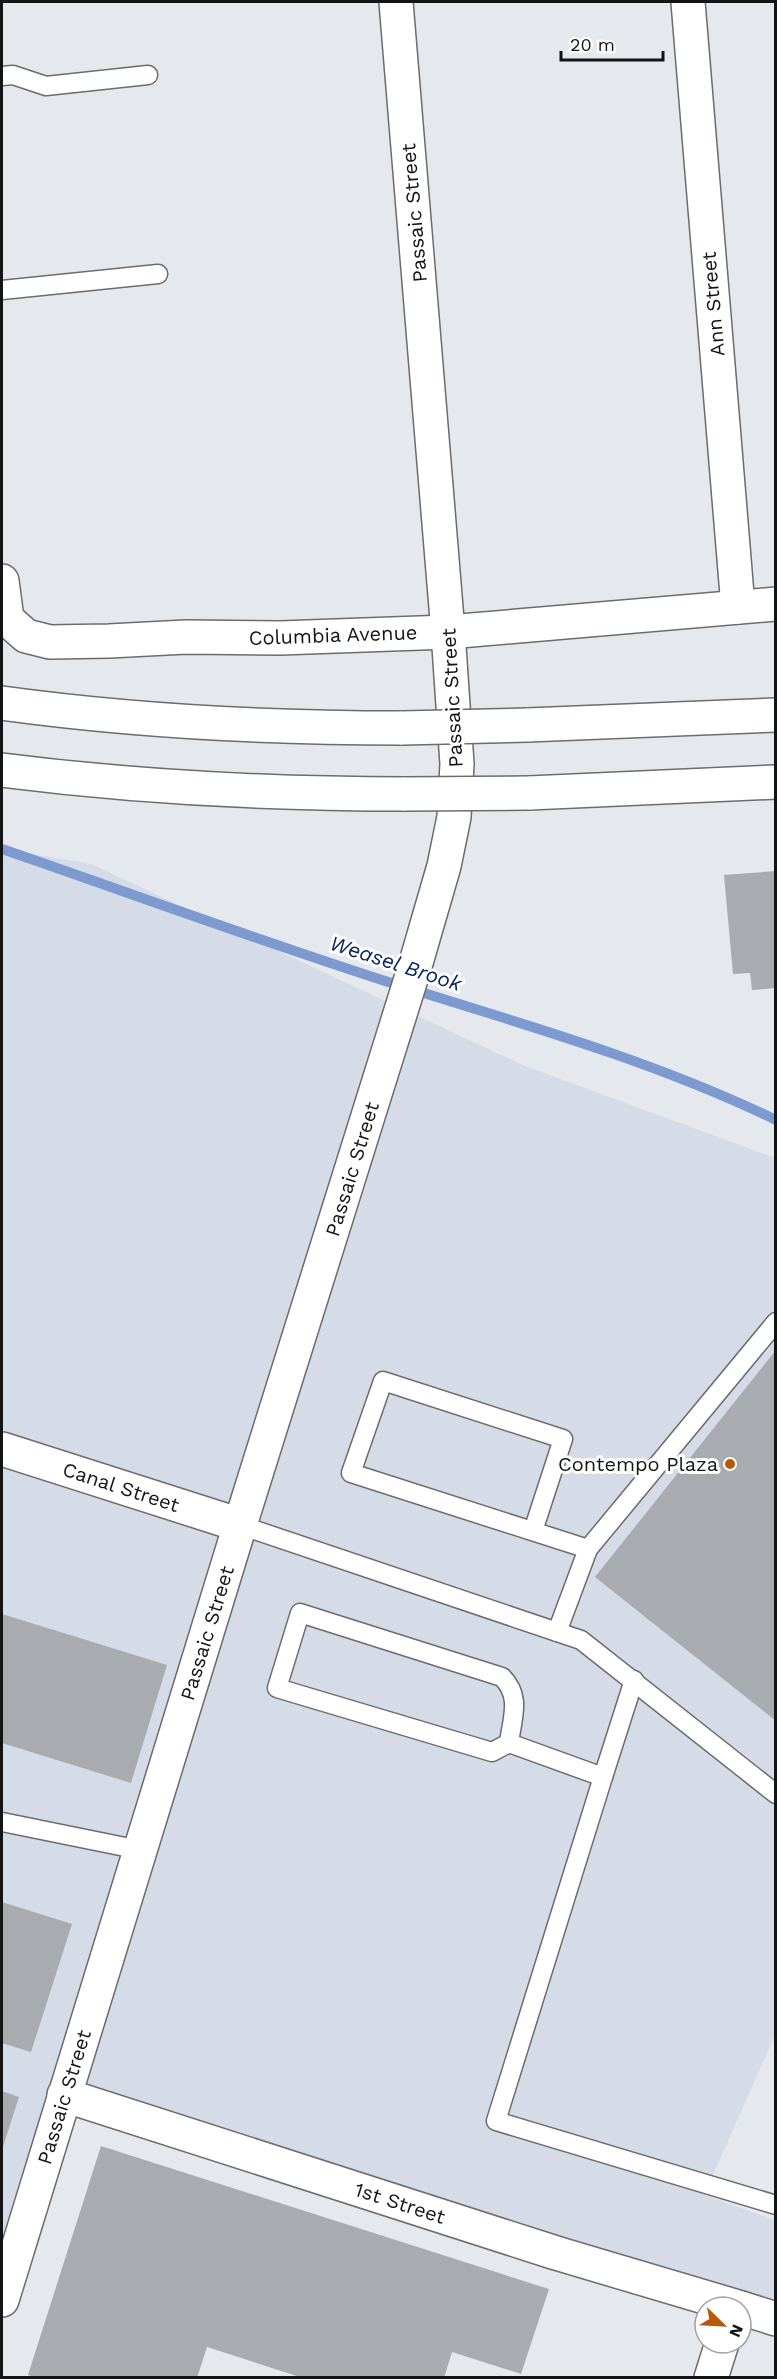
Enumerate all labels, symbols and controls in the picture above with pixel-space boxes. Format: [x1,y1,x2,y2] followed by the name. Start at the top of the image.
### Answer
[561,24,663,62] scale bar
[570,34,615,55] text: 20 m
[396,142,432,284] street label: Passaic Street
[696,250,730,357] street label: Ann Street
[248,620,418,650] street label: Columbia Avenue
[436,627,468,768] street label: Passaic Street
[327,930,466,996] water label: Weasel Brook
[320,1098,384,1239] street label: Passaic Street
[558,1452,718,1476] place label: Contempo Plaza
[60,1457,183,1517] street label: Canal Street
[723,1457,737,1471] marker: Contempo Plaza
[175,1562,239,1703] street label: Passaic Street
[32,2026,96,2167] street label: Passaic Street
[352,2177,449,2229] street label: 1st Street
[693,2295,753,2355] north arrow
[725,2322,747,2340] text: N

